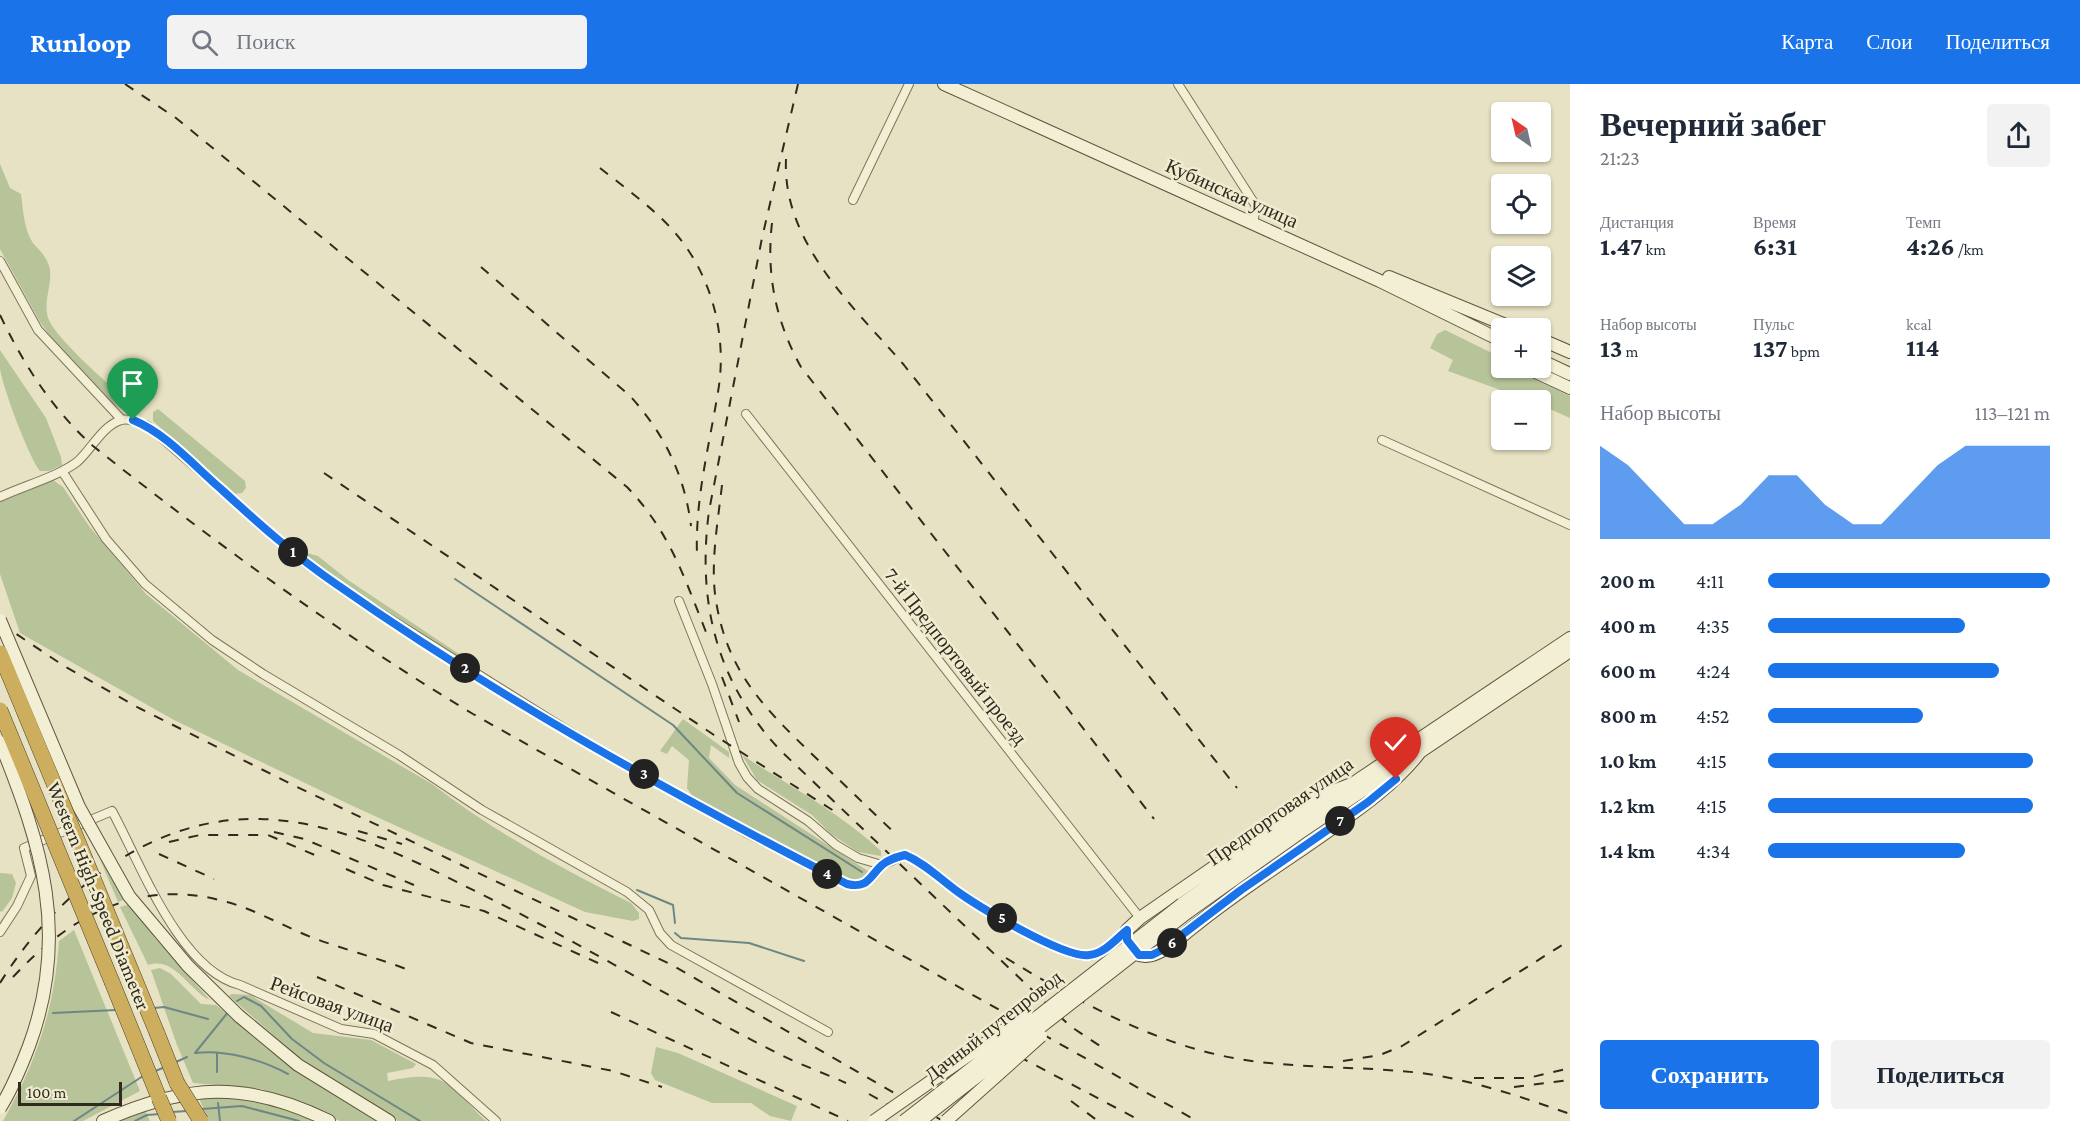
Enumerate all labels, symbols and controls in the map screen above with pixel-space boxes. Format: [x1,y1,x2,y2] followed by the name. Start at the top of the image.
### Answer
[167,15,587,69] search box
[188,26,221,59] icon: search
[30,27,131,58] text: Runloop
[236,29,295,54] text: Поиск
[1781,30,1833,54] text: Карта
[1866,30,1912,54] text: Слои
[1945,30,2050,54] text: Поделиться
[1491,102,1551,162] north arrow
[1491,102,1551,450] map controls
[1987,104,2050,167] button: share
[1600,106,1826,143] text: Вечерний забег
[1600,147,1640,169] text: 21:23
[1162,154,1302,233] street label: Кубинская улица
[1491,174,1551,234] button: locate
[1600,214,1674,231] text: Дистанция
[1753,214,1796,231] text: Время
[1906,214,1941,231] text: Темп
[1600,232,1643,261] text: 1.47
[1753,232,1797,261] text: 6:31
[1906,232,1955,261] text: 4:26
[1643,241,1666,258] text: km
[1955,241,1984,258] text: /km
[1491,246,1551,306] button: layers
[1600,316,1697,333] text: Набор высоты
[1753,316,1794,333] text: Пульс
[1906,316,1932,333] text: kcal
[1491,318,1551,378] button: +
[1906,333,1939,362] text: 114
[1600,334,1622,363] text: 13
[1753,334,1788,363] text: 137
[1622,343,1638,360] text: m
[1788,343,1820,360] text: bpm
[107,358,158,420] pin
[116,367,149,400] icon: arrive
[1491,390,1551,450] button: −
[1600,402,1721,424] text: Набор высоты
[1975,402,2050,424] text: 113–121 m
[278,537,308,567] pin: 1
[290,543,296,560] text: 1
[879,563,1032,749] street label: 7-й Предпортовый проезд
[1600,570,1655,592] text: 200 m
[1696,570,1724,592] text: 4:11
[1600,615,1656,637] text: 400 m
[1696,615,1730,637] text: 4:35
[450,653,480,683] pin: 2
[461,659,469,676] text: 2
[1600,660,1656,682] text: 600 m
[1696,660,1731,682] text: 4:24
[1600,705,1657,727] text: 800 m
[1696,705,1729,727] text: 4:52
[1370,717,1421,779] pin
[1379,726,1412,759] icon: check
[1600,750,1656,772] text: 1.0 km
[1696,750,1727,772] text: 4:15
[1203,752,1358,870] street label: Предпортовая улица
[629,759,659,789] pin: 3
[640,765,648,782] text: 3
[42,779,155,1014] street label: Western High-Speed Diameter
[1600,795,1655,817] text: 1.2 km
[1696,795,1727,817] text: 4:15
[1325,806,1355,836] pin: 7
[1336,812,1344,829] text: 7
[1600,840,1655,862] text: 1.4 km
[1696,840,1731,862] text: 4:34
[812,859,842,889] pin: 4
[823,865,831,882] text: 4
[987,903,1017,933] pin: 5
[998,909,1006,926] text: 5
[1157,928,1187,958] pin: 6
[1168,934,1176,951] text: 6
[920,966,1067,1087] street label: Дачный путепровод
[267,971,397,1037] street label: Рейсовая улица
[1600,1040,1819,1109] button: Сохранить
[1831,1040,2050,1109] button: Поделиться
[18,1079,122,1106] scale bar
[27,1084,66,1101] text: 100 m

